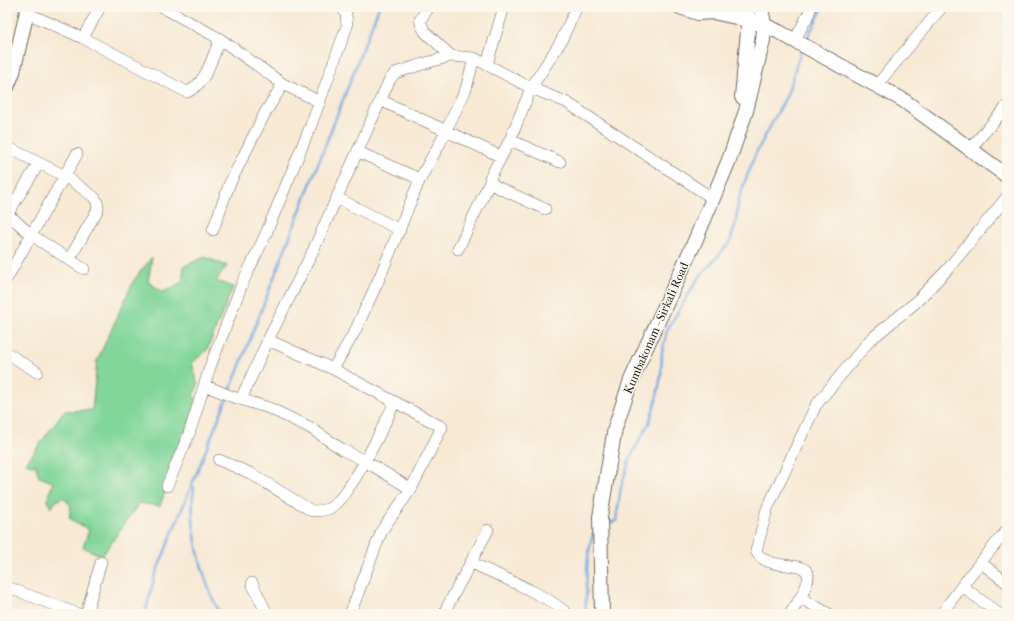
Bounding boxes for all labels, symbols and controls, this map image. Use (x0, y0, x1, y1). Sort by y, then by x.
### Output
street label: Kumbakonam - Sirkali Road (621, 260, 692, 396)

